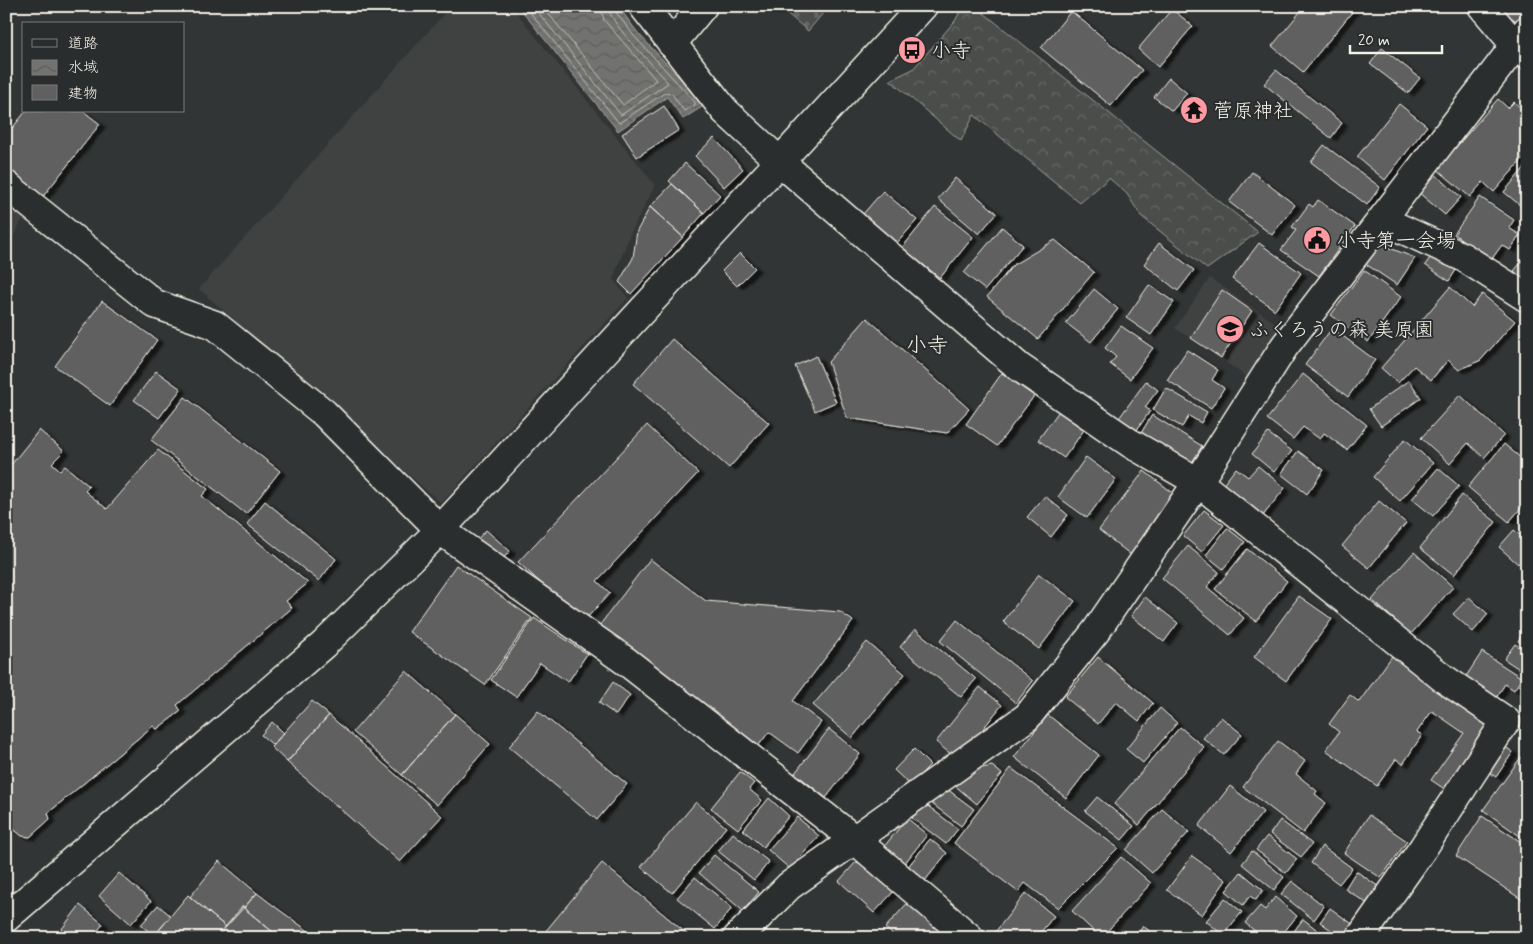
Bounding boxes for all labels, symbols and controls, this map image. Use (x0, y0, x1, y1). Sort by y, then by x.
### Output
legend (22, 22, 185, 112)
scale bar (1350, 22, 1443, 54)
text: 20 m (1358, 31, 1390, 51)
text: 道路 (68, 34, 98, 54)
bus stop icon: 小寺 (897, 35, 927, 65)
place label: 小寺 (931, 38, 971, 65)
text: 水域 (68, 58, 98, 78)
text: 建物 (68, 84, 98, 104)
temple icon: 菅原神社 (1179, 95, 1209, 125)
place label: 菅原神社 (1213, 98, 1293, 125)
public building icon: 小寺第一会場 (1302, 225, 1332, 255)
place label: 小寺第一会場 (1336, 228, 1456, 255)
school or university icon: ふくろうの森 美原園 (1215, 314, 1245, 344)
place label: ふくろうの森 美原園 (1249, 317, 1434, 344)
district label: 小寺 (906, 332, 948, 360)

